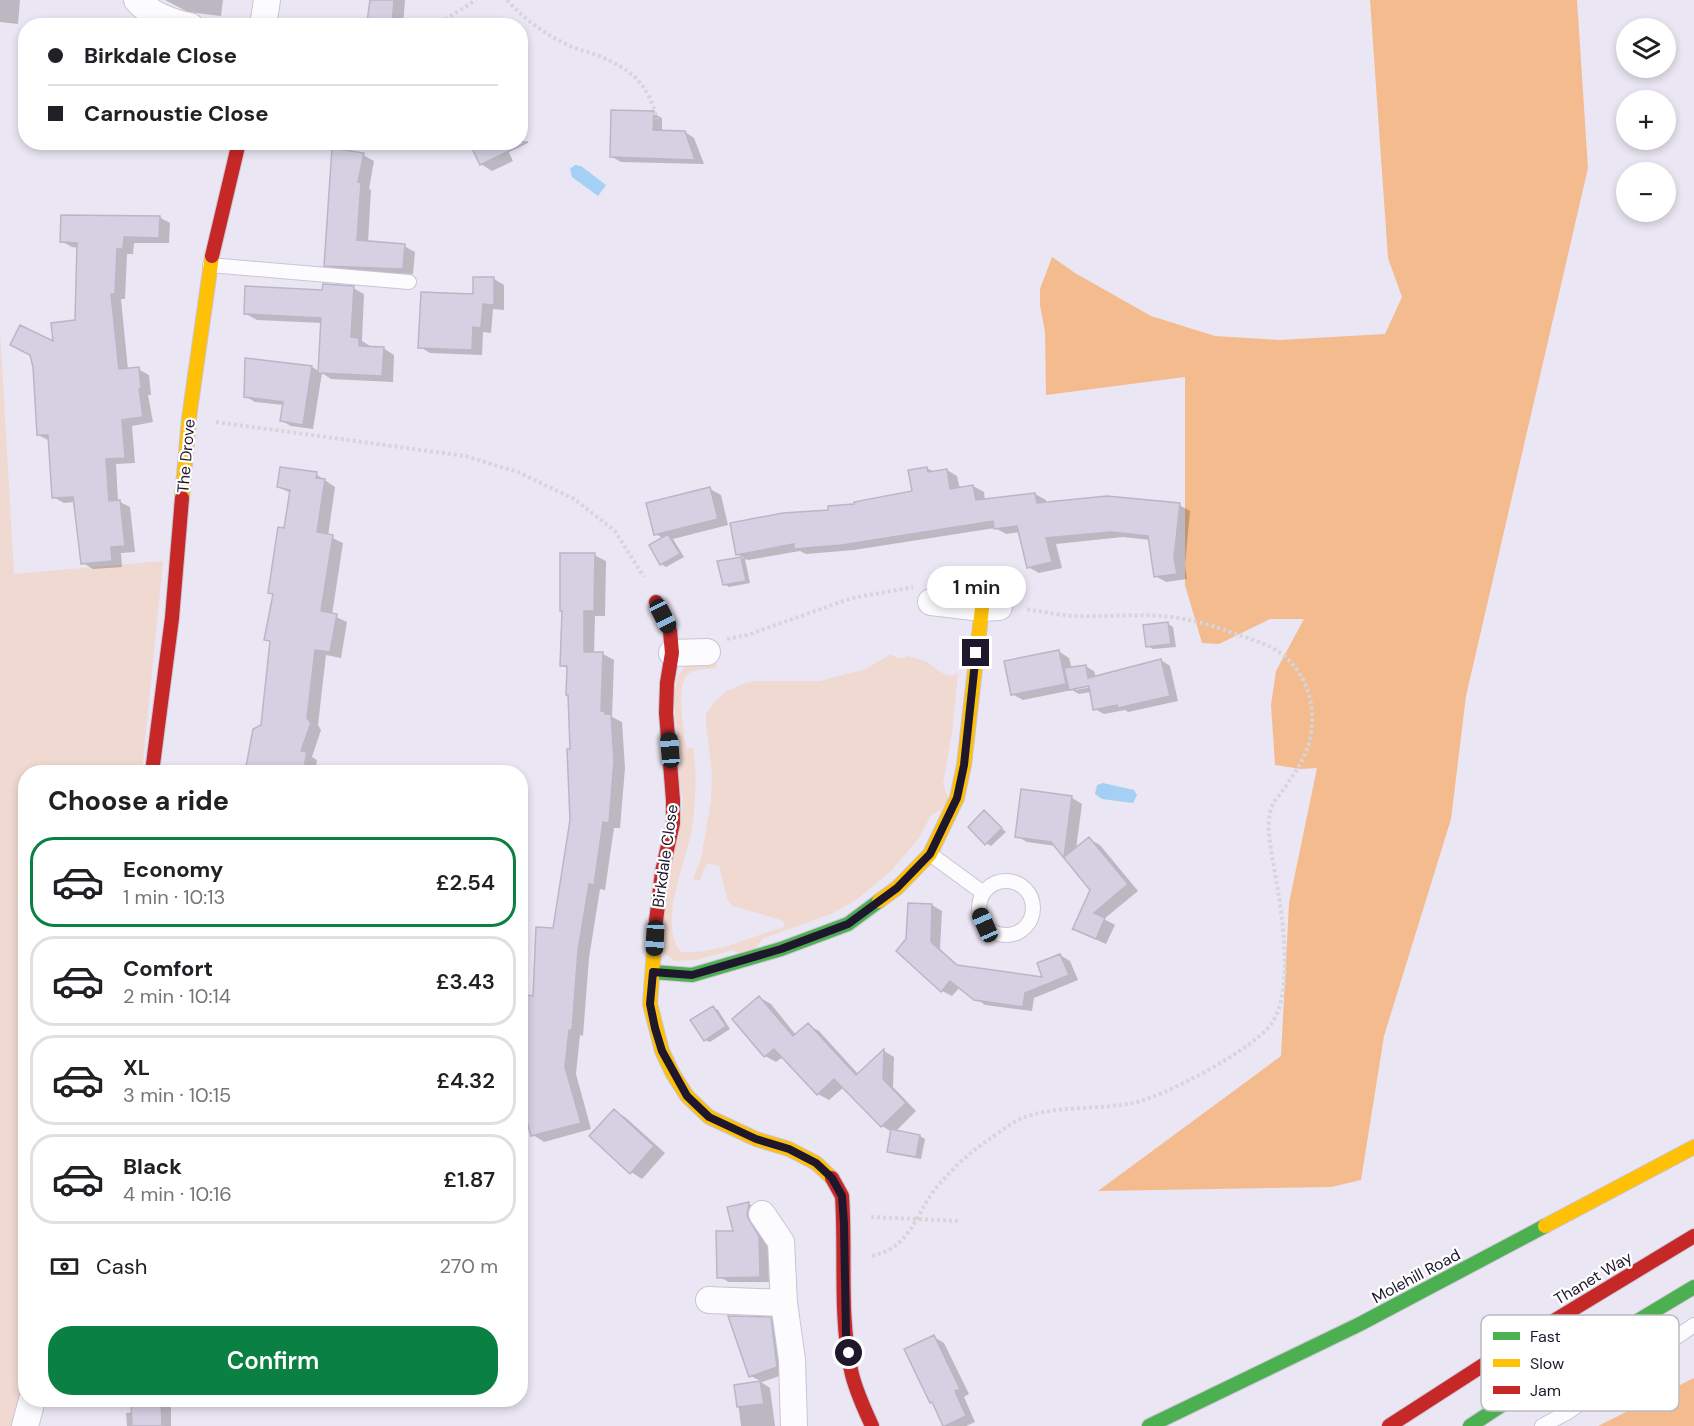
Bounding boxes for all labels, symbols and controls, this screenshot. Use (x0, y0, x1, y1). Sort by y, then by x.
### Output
map controls (1616, 18, 1676, 222)
button: layers (1616, 18, 1676, 78)
text: Birkdale Close (84, 41, 237, 70)
button: + (1616, 90, 1676, 150)
text: Carnoustie Close (84, 99, 269, 128)
button: − (1616, 162, 1676, 222)
street label: The Drove (172, 418, 200, 494)
callout: 1 min (926, 566, 1026, 608)
text: 1 min (953, 574, 1000, 600)
car (647, 596, 679, 636)
route end (962, 639, 989, 666)
car (659, 731, 681, 769)
text: Choose a ride (48, 783, 229, 818)
street label: Birkdale Close (647, 803, 683, 909)
icon: car (51, 855, 105, 909)
text: Economy (123, 855, 223, 884)
text: £2.54 (436, 868, 495, 897)
text: 1 min · 10:13 (123, 884, 225, 910)
car (969, 905, 1001, 945)
car (645, 920, 665, 956)
icon: car (51, 954, 105, 1008)
text: Comfort (123, 954, 213, 983)
text: £3.43 (436, 967, 495, 996)
text: 2 min · 10:14 (123, 983, 231, 1009)
icon: car (51, 1053, 105, 1107)
text: XL (123, 1053, 150, 1082)
text: £4.32 (436, 1066, 495, 1095)
text: 3 min · 10:15 (123, 1082, 231, 1108)
icon: car (51, 1152, 105, 1206)
text: Black (123, 1152, 182, 1181)
text: £1.87 (443, 1165, 495, 1194)
text: 4 min · 10:16 (123, 1181, 232, 1207)
street label: Molehill Road (1368, 1244, 1464, 1308)
street label: Thanet Way (1550, 1246, 1636, 1310)
icon: cash (48, 1250, 81, 1283)
text: Cash (96, 1252, 147, 1281)
text: 270 m (440, 1253, 498, 1279)
legend (1481, 1315, 1679, 1411)
button: Confirm (48, 1326, 498, 1395)
text: Fast (1530, 1326, 1561, 1347)
route start (835, 1339, 862, 1366)
text: Slow (1530, 1353, 1564, 1374)
text: Jam (1530, 1380, 1561, 1401)

